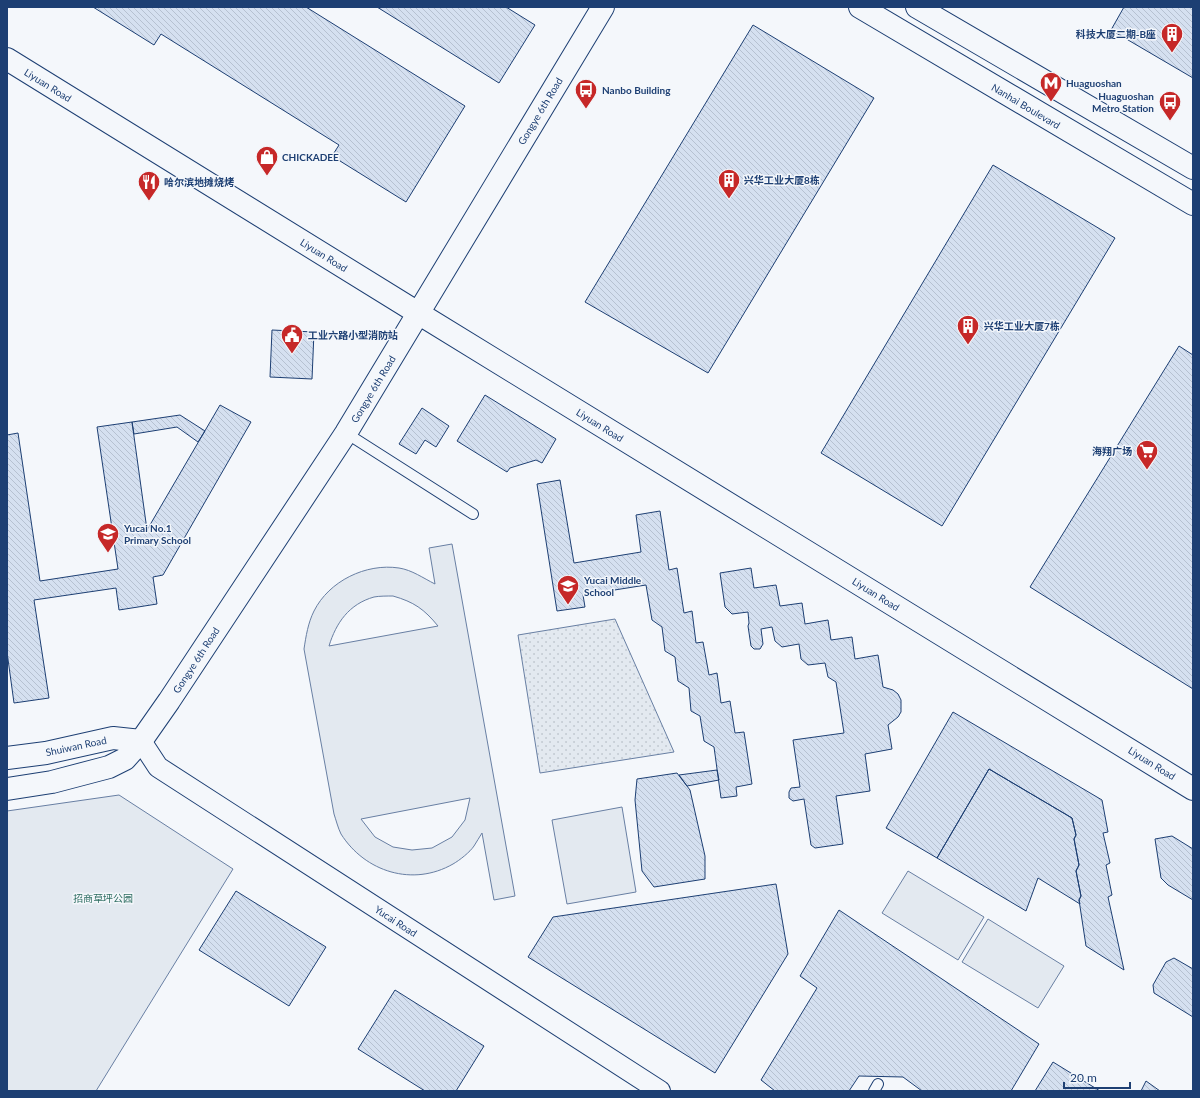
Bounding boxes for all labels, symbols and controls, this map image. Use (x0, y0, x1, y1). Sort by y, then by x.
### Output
building icon: 科技大厦二期-B座 (1159, 21, 1185, 54)
place label: 科技大厦二期-B座 (1076, 28, 1156, 40)
street label: Liyuan Road (22, 66, 74, 104)
metro station icon: Huaguoshan (1038, 70, 1064, 103)
street label: Gongye 6th Road (515, 75, 565, 147)
bus stop icon: Nanbo Building (573, 77, 599, 110)
place label: Huaguoshan (1066, 77, 1122, 89)
street label: Nanhai Boulevard (990, 81, 1062, 131)
place label: Nanbo Building (602, 84, 671, 96)
bus stop icon: Huaguoshan Metro Station (1157, 89, 1183, 122)
place label: Huaguoshan Metro Station (1092, 90, 1154, 114)
shop icon: CHICKADEE (254, 144, 280, 177)
place label: CHICKADEE (282, 151, 339, 163)
building icon: 兴华工业大厦8栋 (716, 167, 742, 200)
restaurant icon: 哈尔滨地摊烧烤 (136, 169, 162, 202)
place label: 兴华工业大厦8栋 (744, 174, 820, 186)
place label: 哈尔滨地摊烧烤 (164, 176, 234, 188)
street label: Liyuan Road (298, 236, 350, 274)
building icon: 兴华工业大厦7栋 (955, 313, 981, 346)
place label: 兴华工业大厦7栋 (984, 320, 1060, 332)
public building icon: 工业六路小型消防站 (279, 322, 305, 355)
place label: 工业六路小型消防站 (308, 329, 398, 341)
street label: Gongye 6th Road (348, 353, 398, 425)
street label: Liyuan Road (574, 406, 626, 444)
supermarket icon: 海翔广场 (1134, 438, 1160, 471)
place label: 海翔广场 (1092, 445, 1132, 457)
school or university icon: Yucai No.1 Primary School (95, 521, 121, 554)
place label: Yucai No.1 Primary School (123, 522, 191, 546)
school or university icon: Yucai Middle School (555, 573, 581, 606)
place label: Yucai Middle School (583, 574, 642, 598)
street label: Liyuan Road (850, 575, 902, 613)
street label: Gongye 6th Road (170, 625, 222, 695)
street label: Shuiwan Road (44, 734, 108, 758)
street label: Liyuan Road (1126, 744, 1178, 782)
park label: 招商草坪公园 (73, 892, 133, 904)
street label: Yucai Road (373, 903, 419, 939)
scale bar (1064, 1064, 1130, 1090)
text: 20 m (1070, 1070, 1097, 1085)

